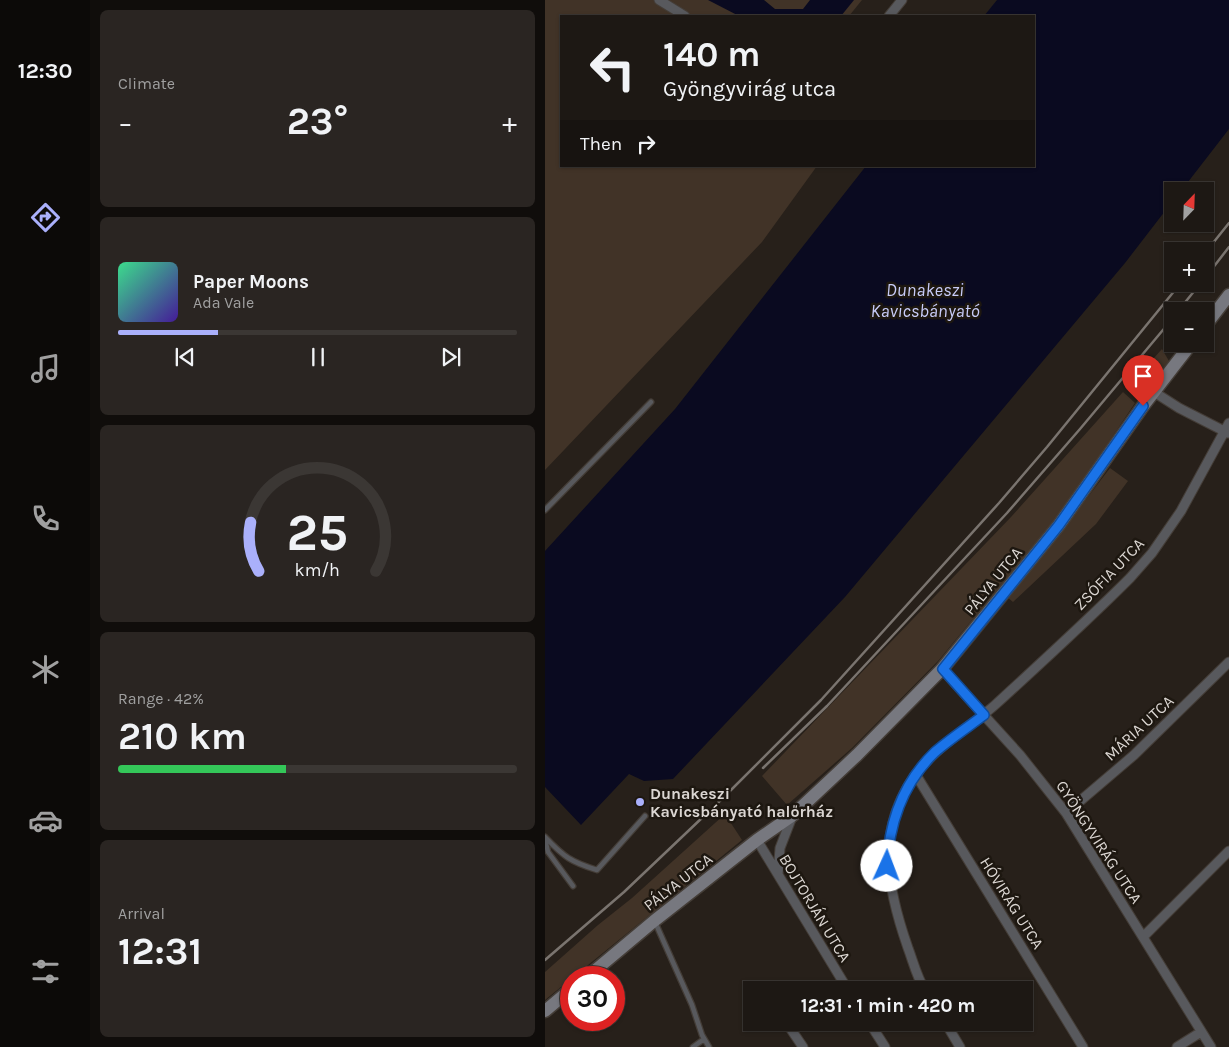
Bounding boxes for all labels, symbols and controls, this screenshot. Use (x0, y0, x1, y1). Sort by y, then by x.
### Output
text: 140 m (663, 34, 761, 75)
icon: left (580, 35, 645, 100)
text: 12:30 (18, 58, 72, 84)
text: Climate (118, 74, 175, 93)
text: Gyöngyvirág utca (663, 76, 836, 102)
text: 23° (287, 99, 348, 144)
text: − (118, 106, 133, 139)
text: + (502, 106, 517, 139)
icon: right (632, 130, 660, 158)
text: Then (580, 133, 622, 155)
north arrow (1164, 182, 1214, 232)
map controls (1164, 182, 1214, 352)
icon: directions (28, 200, 63, 235)
button: + (1164, 242, 1214, 292)
text: Paper Moons (193, 271, 309, 293)
water label: Dunakeszi Kavicsbányató (871, 279, 980, 322)
text: Ada Vale (193, 293, 254, 312)
button: − (1164, 302, 1214, 352)
icon: previous (171, 343, 199, 371)
icon: pause (304, 343, 332, 371)
icon: next (437, 343, 465, 371)
icon: music (28, 351, 63, 386)
pin (1122, 355, 1164, 406)
icon: arrive (1129, 362, 1157, 390)
icon: phone (28, 501, 63, 536)
text: 25 (287, 502, 348, 563)
street label: ZSÓFIA UTCA (1070, 534, 1148, 614)
street label: PÁLYA UTCA (960, 543, 1026, 619)
text: km/h (295, 560, 340, 581)
icon: climate (28, 652, 63, 687)
text: Range · 42% (118, 689, 204, 708)
street label: MÁRIA UTCA (1101, 691, 1177, 765)
text: 210 km (118, 714, 247, 759)
street label: GYÖNGYVIRÁG UTCA (1052, 777, 1146, 907)
place label: Dunakeszi Kavicsbányató halőrház (650, 784, 833, 821)
marker: Dunakeszi Kavicsbányató halőrház (634, 796, 646, 808)
icon: car (28, 803, 63, 838)
position arrow (860, 839, 912, 891)
street label: PÁLYA UTCA (640, 849, 716, 915)
street label: BOJTORJÁN UTCA (775, 851, 855, 965)
street label: HÓVIRÁG UTCA (976, 853, 1048, 953)
text: Arrival (118, 904, 165, 923)
text: 12:31 (118, 929, 202, 974)
icon: filters (28, 954, 63, 989)
speed limit sign: 30 (560, 966, 625, 1031)
text: 12:31 · 1 min · 420 m (801, 995, 975, 1017)

